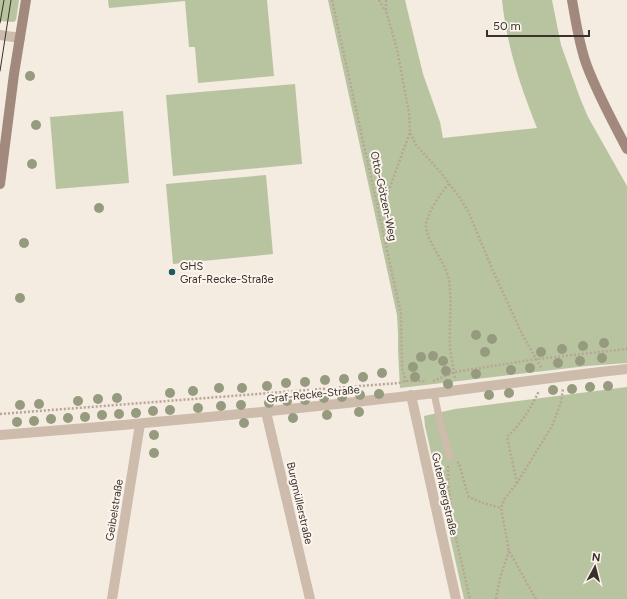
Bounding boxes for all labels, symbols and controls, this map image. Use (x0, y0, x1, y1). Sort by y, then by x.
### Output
scale bar (487, 12, 589, 38)
text: 50 m (493, 19, 521, 33)
street label: Otto-Götzen-Weg (368, 150, 399, 242)
place label: GHS Graf-Recke-Straße (180, 260, 273, 286)
marker: GHS Graf-Recke-Straße (167, 267, 177, 277)
street label: Graf-Recke-Straße (266, 383, 360, 406)
street label: Gutenbergstraße (429, 452, 460, 537)
street label: Burgmüllerstraße (284, 461, 315, 545)
street label: Geibelstraße (103, 478, 126, 542)
north arrow (575, 547, 615, 587)
text: N (591, 551, 601, 565)

